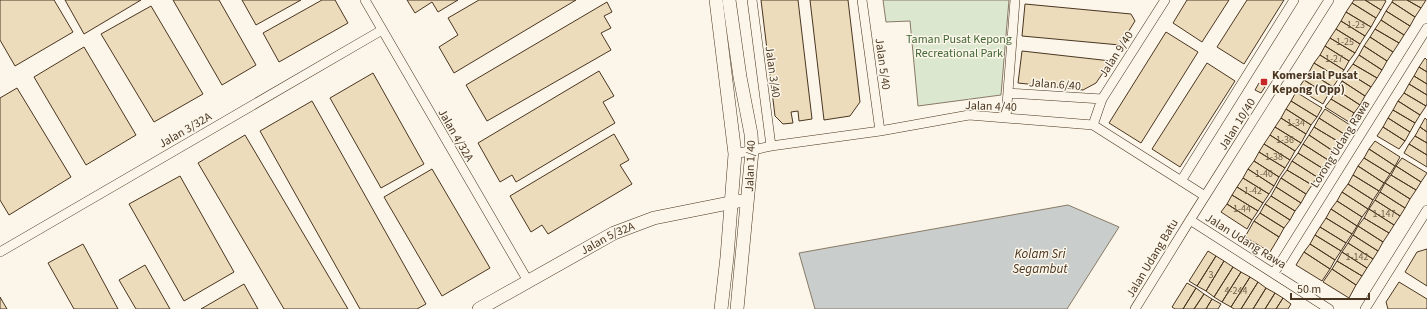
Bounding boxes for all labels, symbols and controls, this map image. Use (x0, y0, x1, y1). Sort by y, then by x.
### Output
house number: 1-23 (1347, 18, 1365, 32)
street label: Jalan 9/40 (1095, 28, 1138, 81)
park label: Taman Pusat Kepong Recreational Park (906, 31, 1012, 62)
house number: 1-25 (1336, 35, 1354, 49)
street label: Jalan 5/40 (870, 37, 895, 91)
street label: Jalan 3/40 (760, 45, 785, 99)
house number: 1-27 (1325, 52, 1343, 66)
place label: Komersial Pusat Kepong (Opp) (1272, 67, 1358, 98)
street label: Jalan 6/40 (1028, 74, 1082, 95)
marker: Komersial Pusat Kepong (Opp) (1259, 77, 1269, 87)
street label: Jalan 10/40 (1215, 95, 1260, 153)
street label: Jalan 4/40 (965, 97, 1017, 116)
street label: Lorong Udang Rawa (1307, 97, 1374, 191)
street label: Jalan 4/32A (434, 106, 478, 165)
street label: Jalan 3/32A (156, 108, 215, 152)
house number: 1-34 (1287, 116, 1305, 130)
house number: 1-36 (1276, 133, 1294, 147)
street label: Jalan 1/40 (741, 140, 760, 192)
house number: 1-38 (1265, 150, 1283, 164)
house number: 1-40 (1255, 167, 1273, 181)
house number: 1-42 (1244, 184, 1262, 198)
house number: 1-44 (1233, 202, 1251, 216)
house number: 1-147 (1373, 207, 1396, 221)
street label: Jalan Udang Rawa (1202, 210, 1290, 273)
street label: Jalan Udang Batu (1122, 216, 1183, 301)
street label: Jalan 5/32A (578, 218, 638, 259)
water label: Kolam Sri Segambut (1012, 245, 1068, 278)
house number: 1-142 (1346, 250, 1369, 264)
house number: 3 (1209, 268, 1214, 282)
scale bar (1291, 275, 1369, 301)
text: 50 m (1297, 281, 1321, 298)
house number: 4-244 (1225, 284, 1248, 298)

